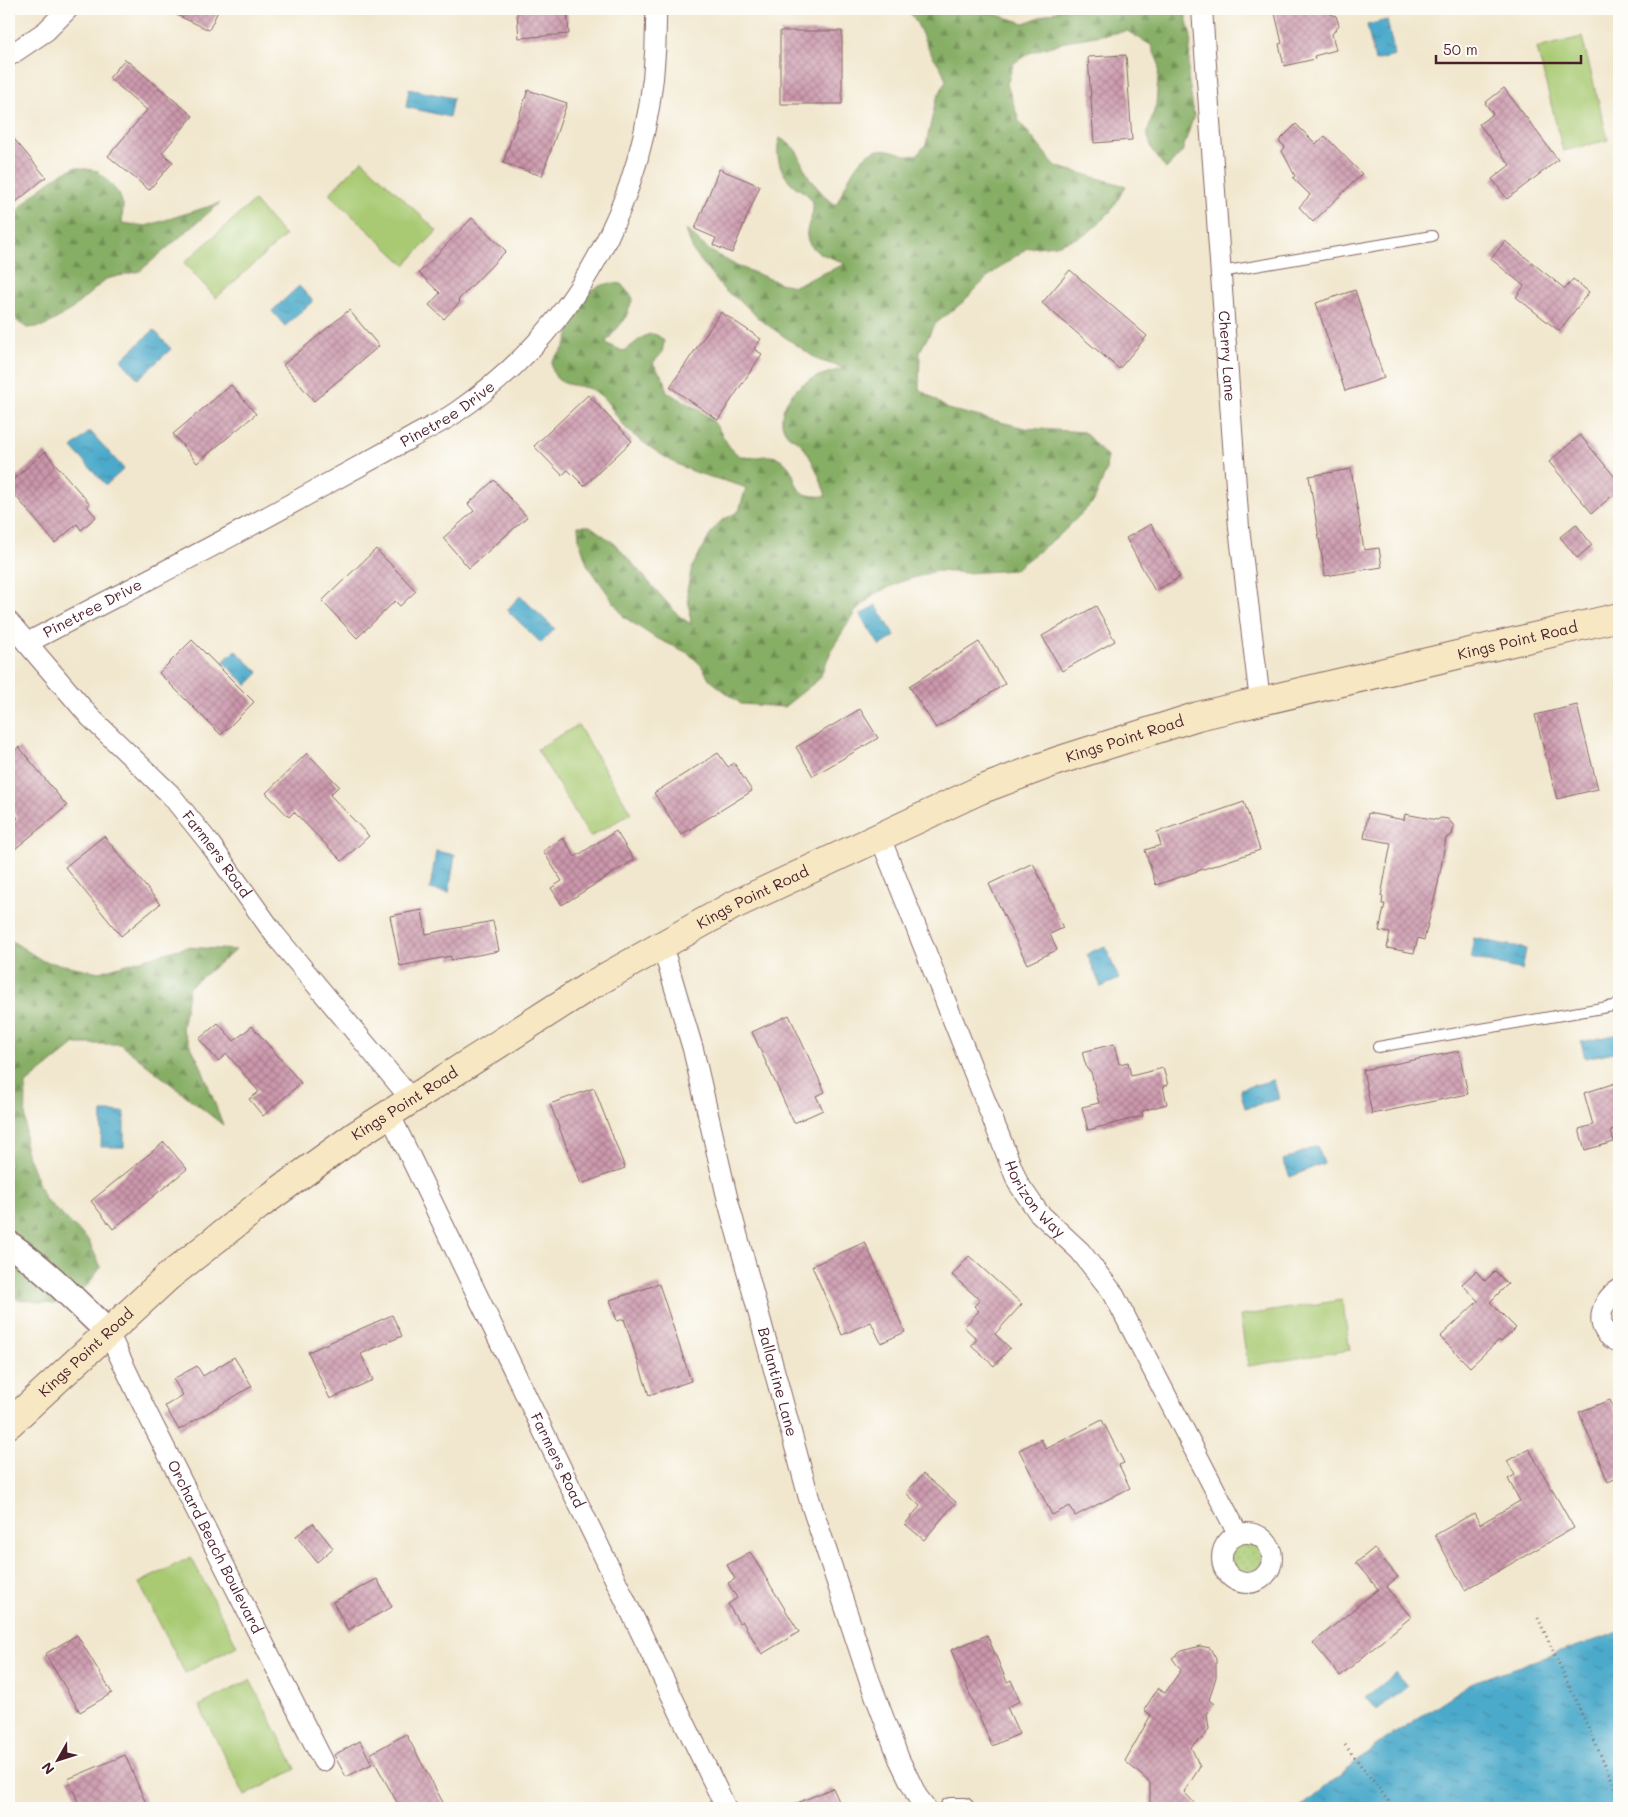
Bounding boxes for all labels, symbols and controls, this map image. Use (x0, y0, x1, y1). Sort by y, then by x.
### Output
scale bar (1436, 32, 1580, 64)
text: 50 m (1443, 39, 1478, 59)
street label: Cherry Lane (1215, 310, 1241, 402)
street label: Pinetree Drive (396, 376, 499, 451)
street label: Pinetree Drive (39, 574, 145, 642)
street label: Kings Point Road (1455, 616, 1579, 664)
street label: Kings Point Road (1063, 710, 1186, 767)
street label: Farmers Road (178, 806, 256, 901)
street label: Kings Point Road (693, 861, 812, 933)
street label: Kings Point Road (347, 1062, 461, 1144)
street label: Horizon Way (1001, 1157, 1070, 1242)
street label: Kings Point Road (34, 1303, 137, 1401)
street label: Ballantine Lane (754, 1325, 803, 1438)
street label: Farmers Road (527, 1409, 590, 1511)
street label: Orchard Beach Boulevard (163, 1456, 268, 1637)
north arrow (32, 1734, 82, 1784)
text: N (37, 1758, 58, 1779)

